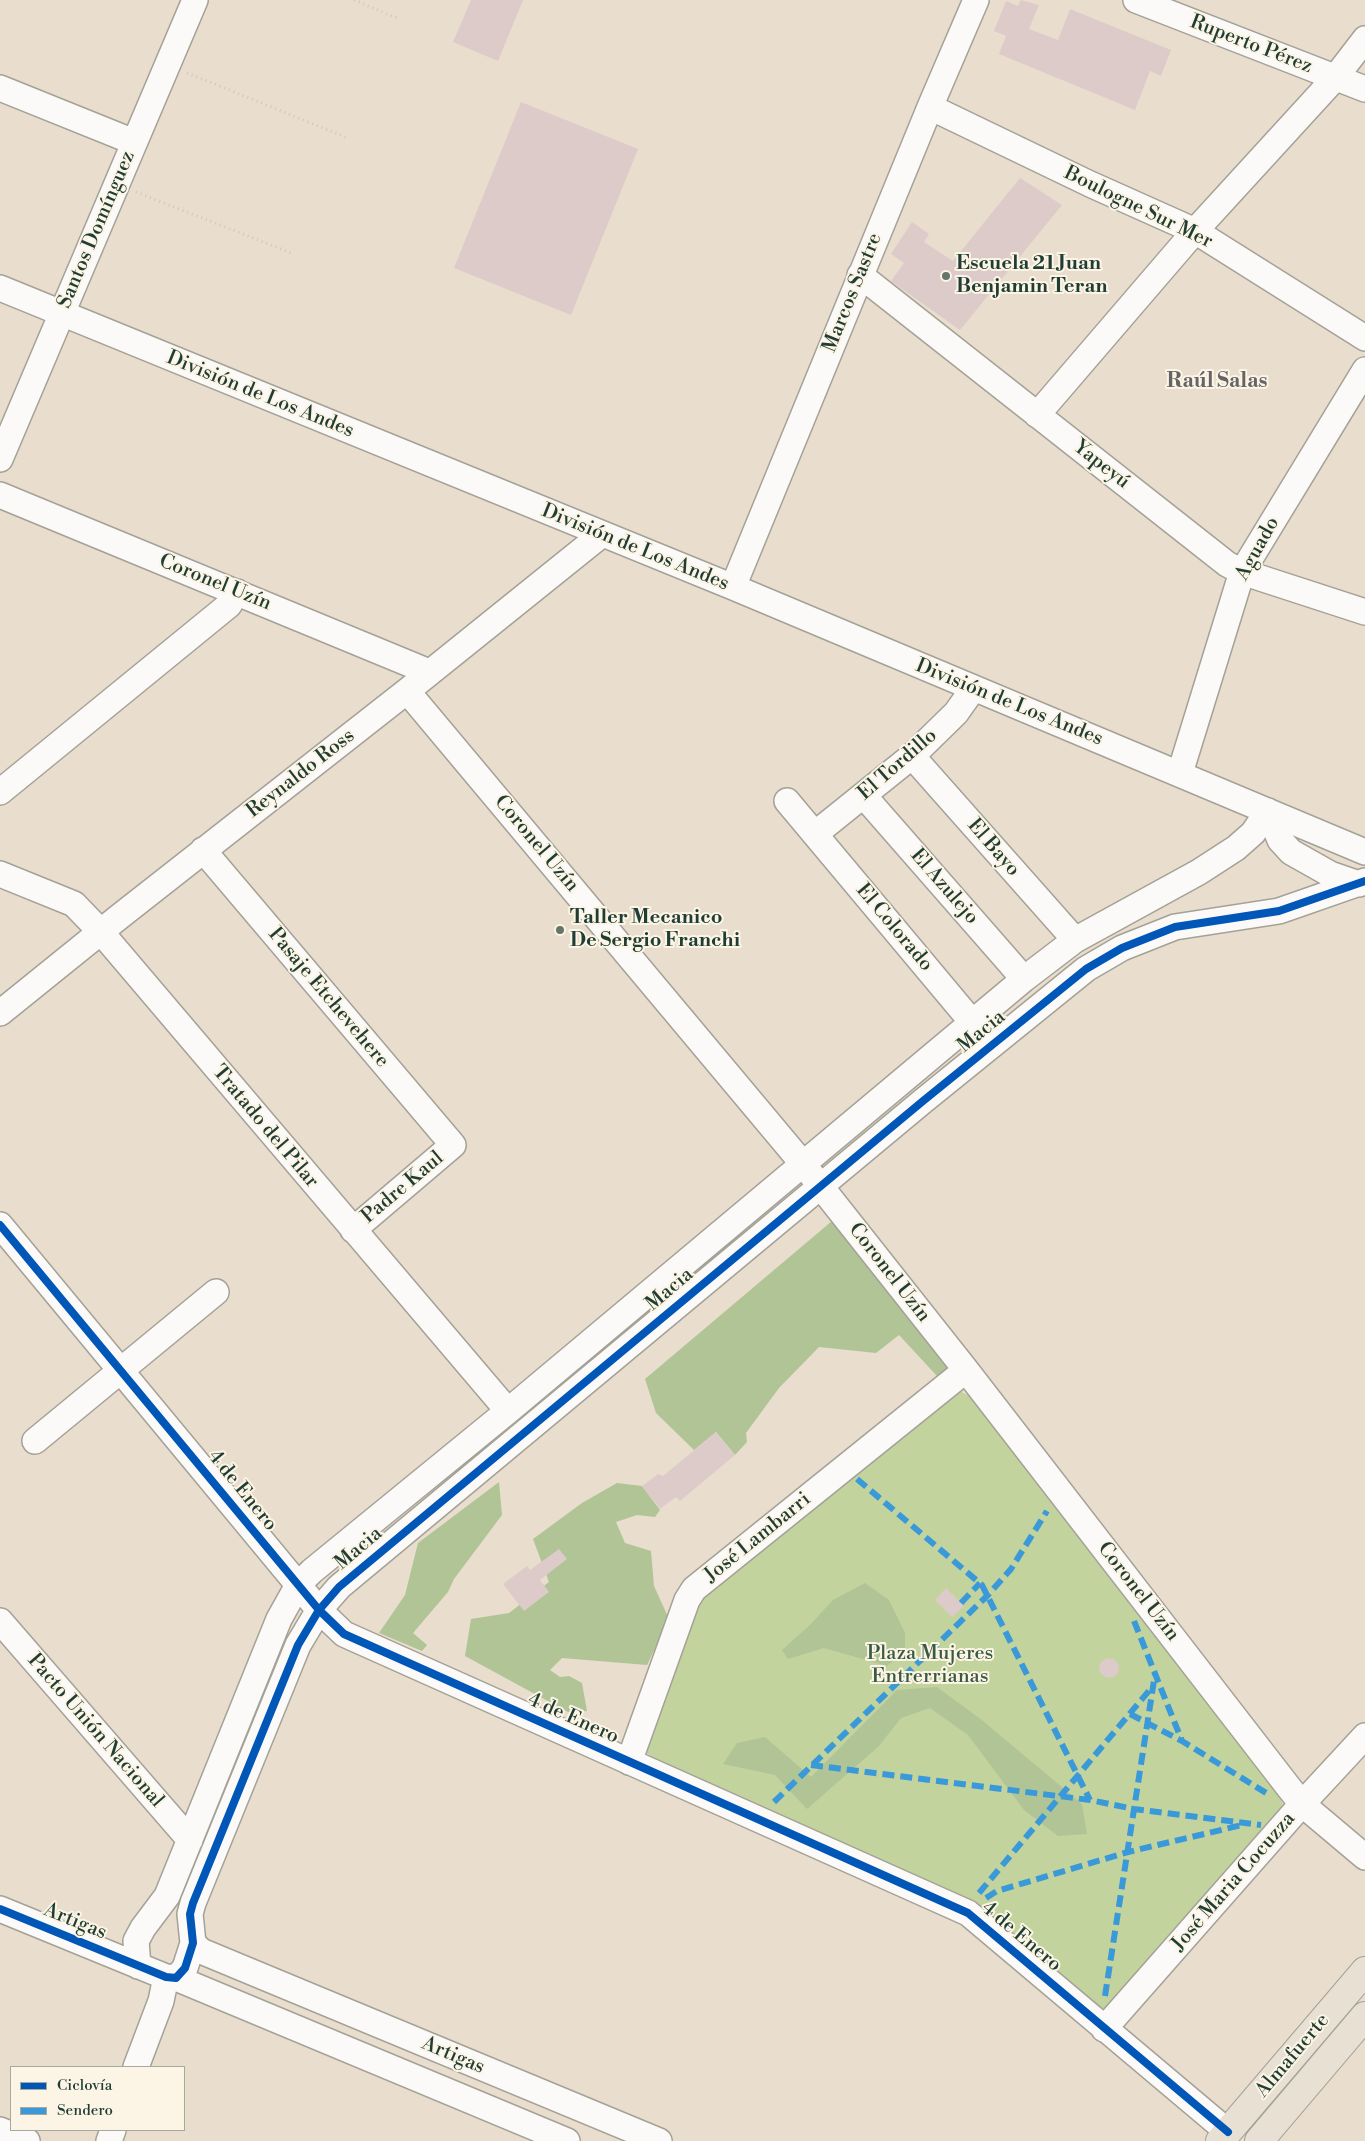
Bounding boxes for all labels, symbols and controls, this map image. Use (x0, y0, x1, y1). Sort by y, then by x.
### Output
street label: Ruperto Pérez (1187, 11, 1315, 79)
street label: Santos Domínguez (53, 148, 141, 312)
street label: Boulogne Sur Mer (1060, 162, 1216, 254)
street label: Marcos Sastre (818, 230, 888, 356)
place label: Escuela 21 Juan Benjamin Teran (956, 252, 1108, 299)
marker: Escuela 21 Juan Benjamin Teran (940, 270, 952, 282)
street label: División de Los Andes (163, 346, 357, 444)
district label: Raúl Salas (1166, 369, 1268, 395)
street label: Yapeyú (1068, 436, 1134, 494)
street label: División de Los Andes (538, 499, 732, 597)
street label: Aguado (1231, 513, 1285, 585)
street label: Coronel Uzín (155, 550, 275, 616)
street label: División de Los Andes (912, 654, 1106, 752)
street label: Reynaldo Ross (242, 724, 360, 824)
street label: El Tordillo (854, 724, 942, 806)
street label: Coronel Uzín (489, 791, 583, 897)
street label: El Bayo (961, 814, 1025, 882)
street label: El Azulejo (905, 844, 983, 930)
street label: El Colorado (850, 879, 938, 977)
place label: Taller Mecanico De Sergio Franchi (570, 906, 740, 953)
street label: Pasaje Etchevehere (263, 923, 393, 1073)
marker: Taller Mecanico De Sergio Franchi (554, 924, 566, 936)
street label: Macia (953, 1005, 1011, 1059)
street label: Tratado del Pilar (207, 1061, 323, 1193)
street label: Padre Kaul (357, 1147, 449, 1229)
street label: Coronel Uzín (843, 1219, 935, 1327)
street label: Macia (641, 1263, 699, 1317)
street label: 4 de Enero (202, 1446, 282, 1536)
street label: José Lambarri (700, 1488, 816, 1588)
street label: Macia (330, 1522, 388, 1576)
street label: Coronel Uzín (1092, 1538, 1184, 1646)
park label: Plaza Mujeres Entrerrianas (867, 1642, 993, 1689)
street label: Pacto Unión Nacional (22, 1649, 168, 1813)
street label: 4 de Enero (524, 1688, 622, 1750)
street label: José Maria Cocuzza (1167, 1808, 1301, 1956)
street label: 4 de Enero (976, 1897, 1066, 1977)
street label: Artigas (40, 1899, 110, 1945)
street label: Almafuerte (1251, 2009, 1335, 2103)
street label: Artigas (418, 2032, 488, 2080)
legend (10, 2066, 185, 2131)
text: Ciclovía (57, 2076, 112, 2095)
text: Sendero (57, 2101, 113, 2120)

